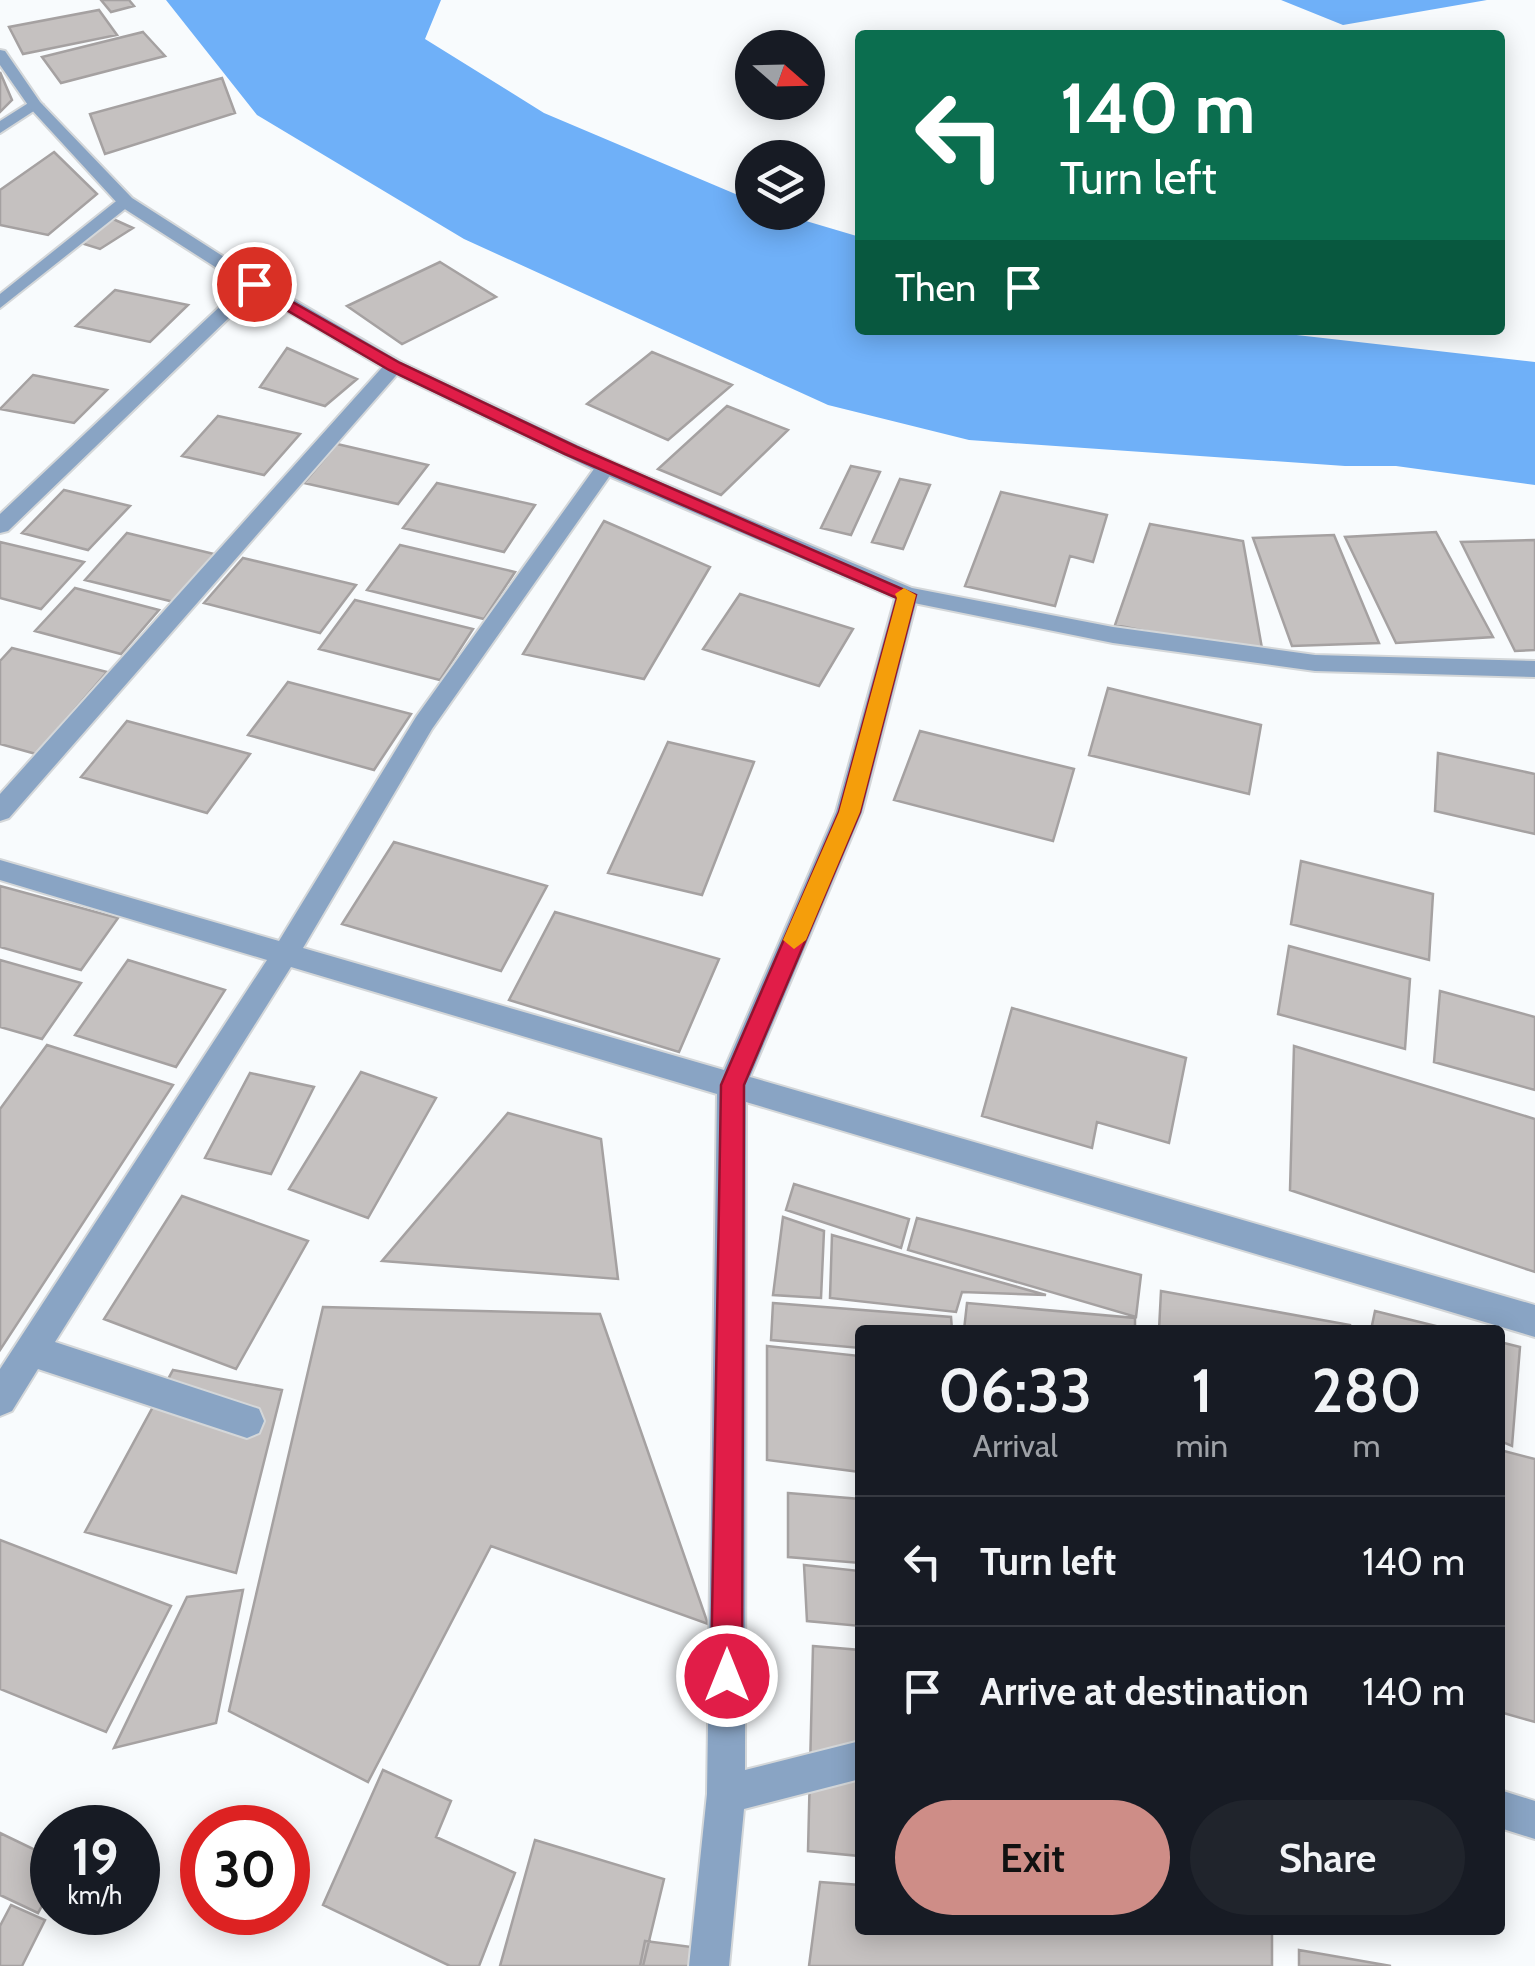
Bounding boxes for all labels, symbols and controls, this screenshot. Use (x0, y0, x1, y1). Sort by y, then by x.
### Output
north arrow (735, 30, 825, 120)
map controls (735, 30, 825, 230)
text: 140 m (1060, 65, 1255, 151)
icon: left (895, 70, 1025, 200)
button: layers (735, 140, 825, 230)
text: Turn left (1060, 151, 1217, 205)
pin (212, 242, 297, 327)
icon: arrive (227, 257, 282, 312)
icon: arrive (996, 260, 1051, 315)
text: Then (895, 264, 976, 311)
text: 06:33 (938, 1354, 1092, 1427)
text: 1 (1191, 1354, 1212, 1427)
text: 280 (1312, 1354, 1422, 1427)
text: Arrival (973, 1426, 1058, 1465)
text: min (1175, 1426, 1228, 1465)
text: m (1353, 1426, 1381, 1465)
icon: left (895, 1534, 950, 1589)
text: Turn left (980, 1538, 1116, 1585)
text: 140 m (1362, 1538, 1465, 1585)
position arrow (675, 1624, 779, 1728)
icon: arrive (895, 1664, 950, 1719)
text: Arrive at destination (980, 1668, 1309, 1715)
text: 140 m (1362, 1668, 1465, 1715)
button: Exit (895, 1800, 1170, 1915)
button: Share (1190, 1800, 1465, 1915)
speed limit sign: 30 (180, 1805, 310, 1935)
text: 19 (72, 1827, 118, 1888)
text: km/h (68, 1880, 122, 1910)

